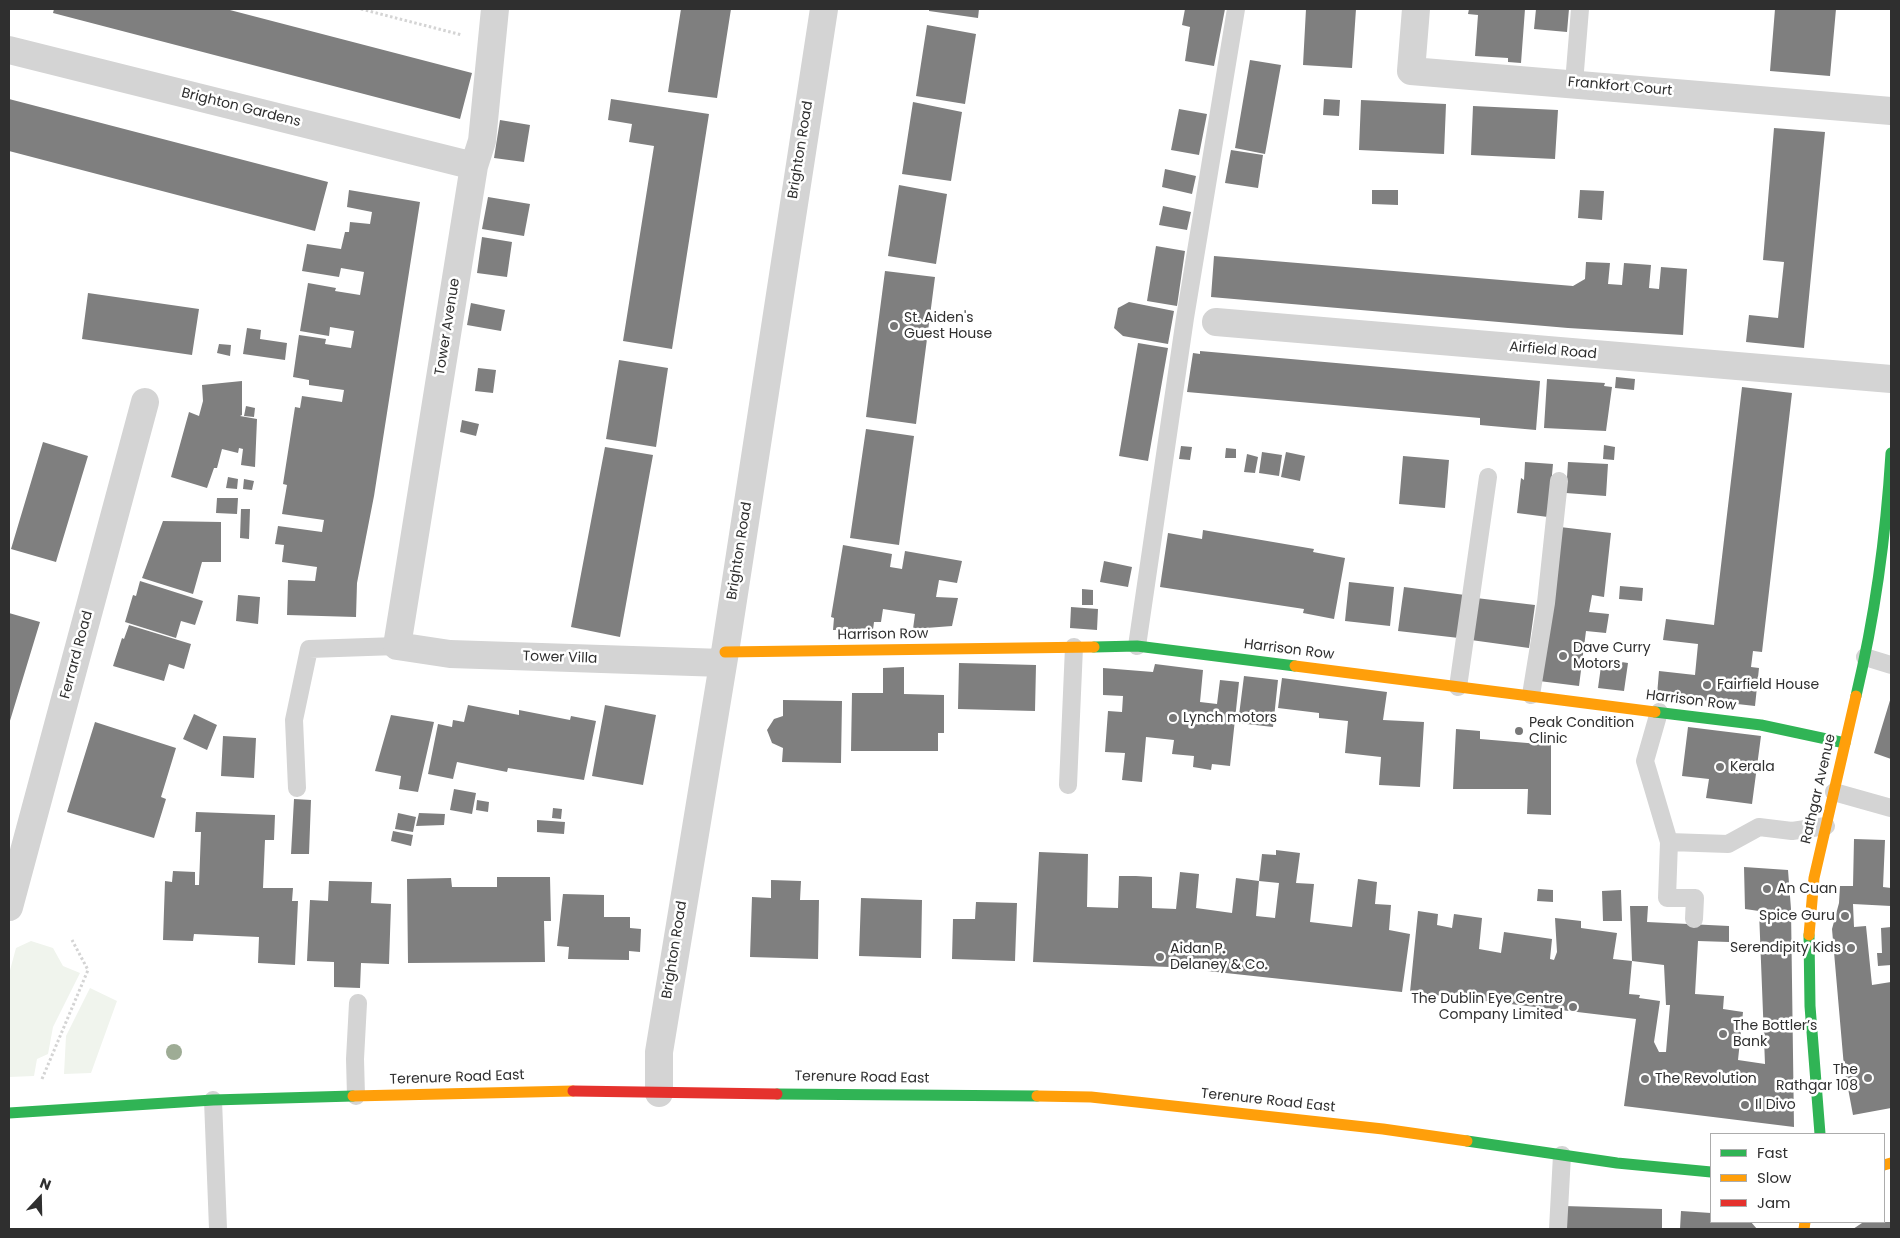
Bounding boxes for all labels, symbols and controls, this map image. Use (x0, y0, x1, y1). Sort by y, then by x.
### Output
street label: Frankfort Court (1567, 74, 1673, 100)
street label: Brighton Gardens (180, 85, 302, 131)
street label: Brighton Road (785, 100, 817, 200)
street label: Tower Avenue (432, 277, 464, 377)
place label: St. Aiden's Guest House (904, 310, 992, 342)
marker: St. Aiden's Guest House (888, 320, 900, 332)
street label: Airfield Road (1508, 339, 1598, 363)
street label: Brighton Road (724, 501, 756, 601)
street label: Ferrard Road (57, 609, 97, 701)
street label: Harrison Row (837, 626, 929, 644)
street label: Harrison Row (1243, 636, 1335, 664)
place label: Dave Curry Motors (1573, 640, 1651, 672)
street label: Tower Villa (522, 648, 598, 668)
marker: Dave Curry Motors (1557, 650, 1569, 662)
place label: Fairfield House (1717, 677, 1819, 693)
marker: Fairfield House (1701, 679, 1713, 691)
street label: Harrison Row (1645, 687, 1737, 715)
place label: Lynch motors (1183, 710, 1277, 726)
marker: Lynch motors (1167, 712, 1179, 724)
place label: Peak Condition Clinic (1529, 715, 1634, 748)
marker: Peak Condition Clinic (1513, 725, 1525, 737)
street label: Rathgar Avenue (1798, 732, 1840, 846)
place label: Kerala (1730, 759, 1775, 775)
marker: Kerala (1714, 761, 1726, 773)
place label: An Cuan (1777, 881, 1837, 897)
marker: An Cuan (1761, 883, 1773, 895)
street label: Brighton Road (659, 900, 691, 1000)
place label: Spice Guru (1759, 908, 1835, 924)
marker: Spice Guru (1839, 910, 1851, 922)
place label: Serendipity Kids (1730, 940, 1841, 956)
place label: Aidan P. Delaney & Co. (1170, 941, 1268, 974)
marker: Serendipity Kids (1845, 942, 1857, 954)
marker: Aidan P. Delaney & Co. (1154, 951, 1166, 963)
place label: The Dublin Eye Centre Company Limited (1411, 991, 1563, 1024)
marker: The Dublin Eye Centre Company Limited (1567, 1001, 1579, 1013)
place label: The Bottler’s Bank (1733, 1018, 1817, 1050)
marker: The Bottler’s Bank (1717, 1028, 1729, 1040)
place label: The Rathgar 108 (1776, 1062, 1858, 1094)
street label: Terenure Road East (389, 1067, 525, 1089)
street label: Terenure Road East (794, 1068, 930, 1088)
place label: The Revolution (1655, 1071, 1757, 1087)
marker: The Rathgar 108 (1862, 1072, 1874, 1084)
marker: The Revolution (1639, 1073, 1651, 1085)
street label: Terenure Road East (1200, 1086, 1336, 1116)
place label: Il Divo (1755, 1097, 1796, 1113)
marker: Il Divo (1739, 1099, 1751, 1111)
legend (1710, 1133, 1885, 1223)
text: Fast (1757, 1142, 1788, 1163)
text: Slow (1757, 1167, 1791, 1188)
north arrow (15, 1173, 65, 1223)
text: N (37, 1173, 54, 1195)
text: Jam (1757, 1192, 1791, 1213)

